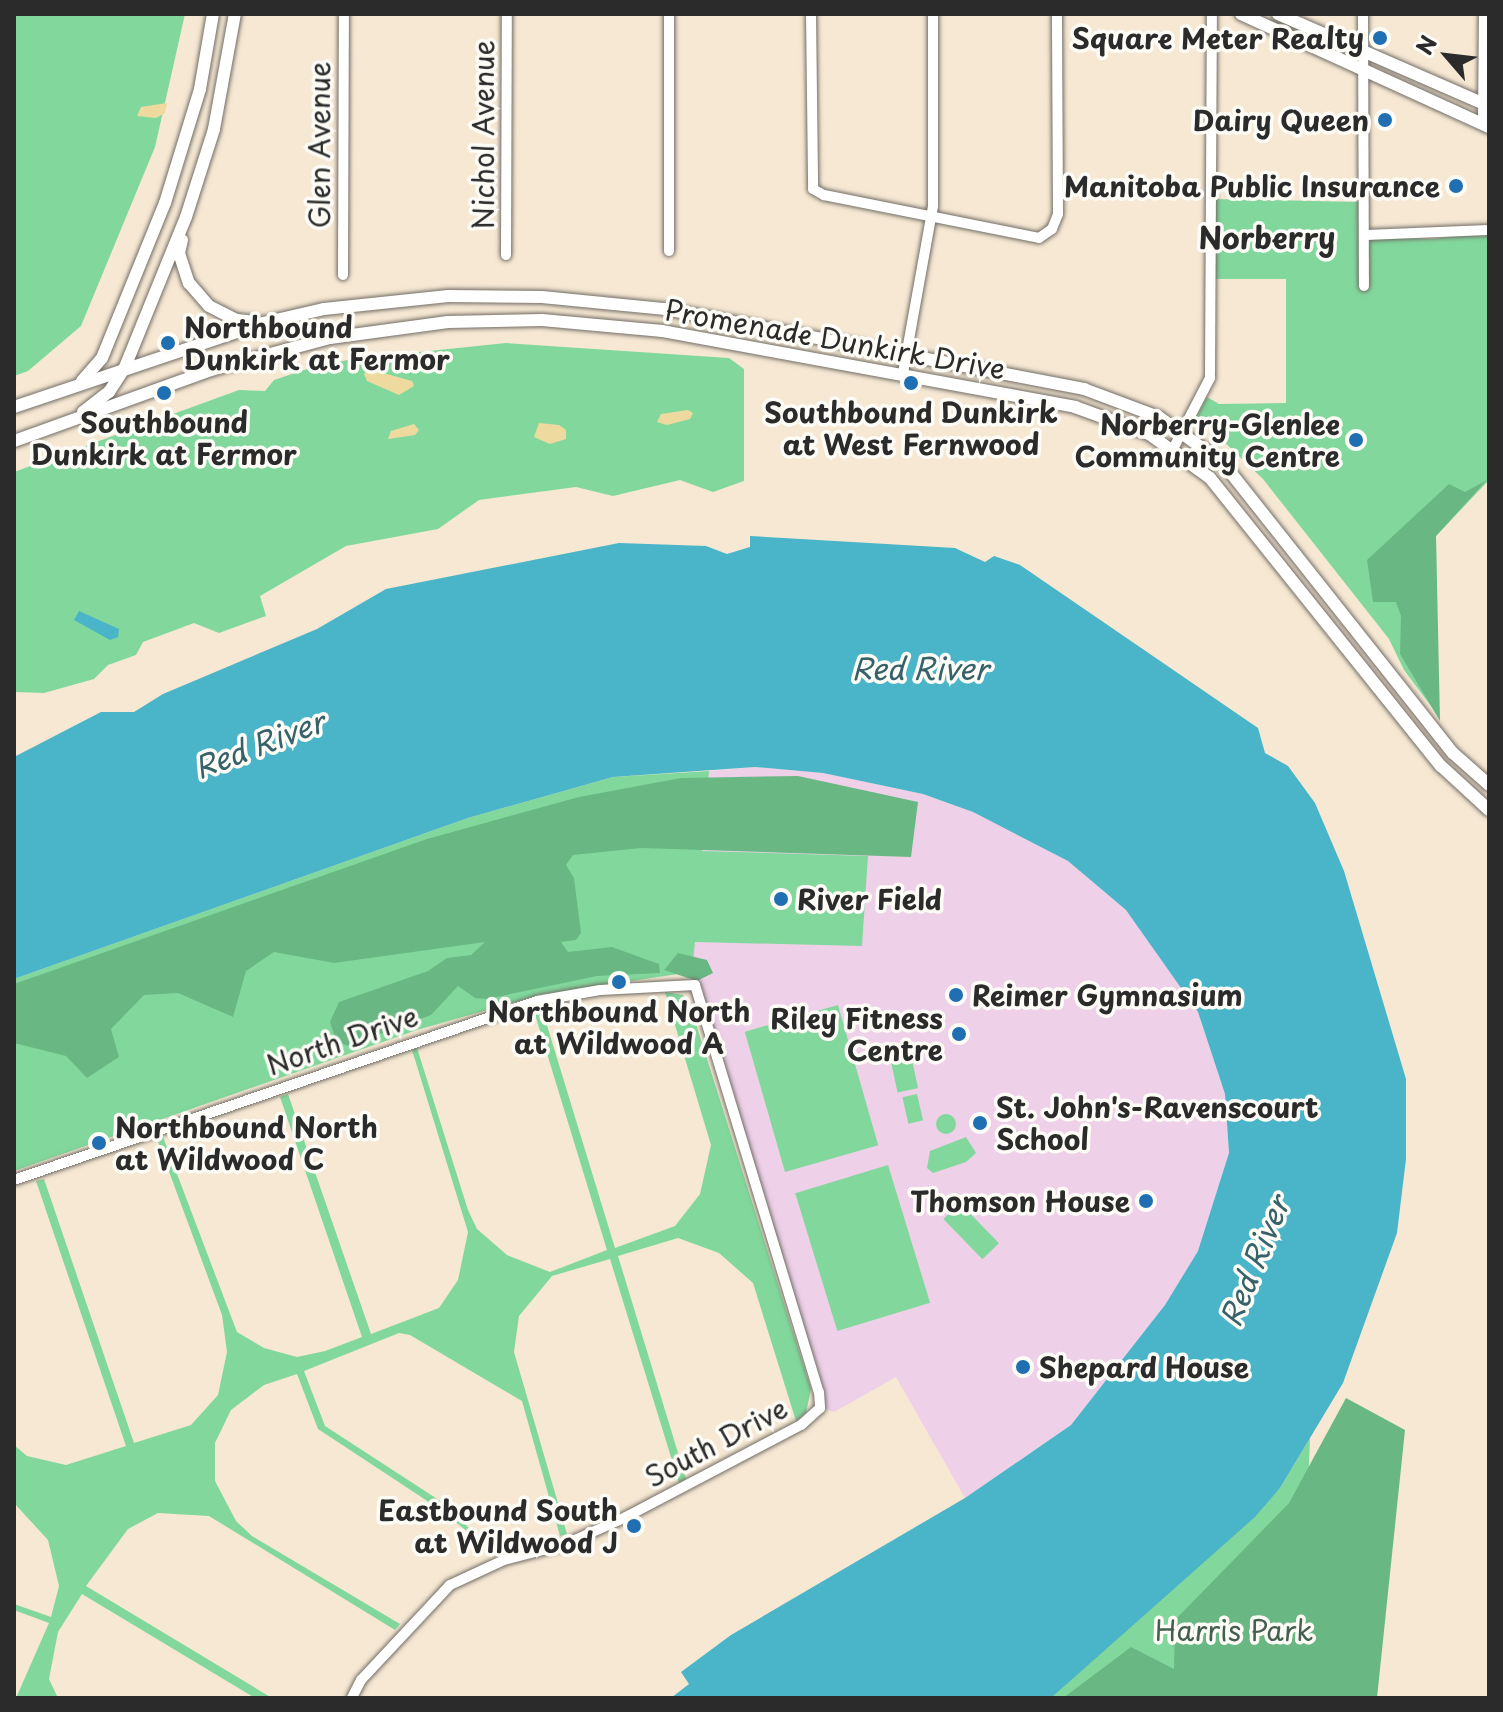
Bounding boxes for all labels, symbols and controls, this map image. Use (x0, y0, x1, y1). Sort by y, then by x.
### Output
north arrow (1407, 16, 1487, 96)
place label: Square Meter Realty (1069, 21, 1364, 55)
marker: Square Meter Realty (1371, 29, 1389, 47)
text: N (1407, 29, 1444, 60)
street label: Nichol Avenue (466, 40, 500, 230)
street label: Glen Avenue (302, 61, 336, 229)
place label: Dairy Queen (1192, 103, 1369, 137)
marker: Dairy Queen (1376, 111, 1394, 129)
place label: Manitoba Public Insurance (1063, 169, 1440, 203)
marker: Manitoba Public Insurance (1447, 177, 1465, 195)
district label: Norberry (1199, 219, 1335, 255)
street label: Promenade Dunkirk Drive (660, 292, 1010, 386)
place label: Northbound Dunkirk at Fermor (184, 310, 453, 376)
marker: Northbound Dunkirk at Fermor (159, 334, 177, 352)
marker: Southbound Dunkirk at West Fernwood (902, 374, 920, 392)
marker: Southbound Dunkirk at Fermor (155, 384, 173, 402)
place label: Southbound Dunkirk at West Fernwood (764, 395, 1058, 461)
place label: Southbound Dunkirk at Fermor (29, 405, 299, 471)
place label: Norberry-Glenlee Community Centre (1072, 407, 1340, 473)
marker: Norberry-Glenlee Community Centre (1347, 431, 1365, 449)
water label: Red River (851, 650, 989, 686)
water label: Red River (188, 702, 330, 786)
place label: River Field (797, 882, 943, 916)
marker: River Field (772, 890, 790, 908)
marker: Northbound North at Wildwood A (610, 973, 628, 991)
place label: Reimer Gymnasium (972, 978, 1245, 1012)
marker: Reimer Gymnasium (947, 986, 965, 1004)
place label: Northbound North at Wildwood A (489, 994, 749, 1060)
street label: North Drive (261, 998, 423, 1082)
place label: Riley Fitness Centre (768, 1001, 943, 1067)
marker: Riley Fitness Centre (950, 1025, 968, 1043)
place label: St. John's-Ravenscourt School (996, 1090, 1319, 1156)
place label: Northbound North at Wildwood C (115, 1110, 376, 1176)
marker: St. John's-Ravenscourt School (971, 1114, 989, 1132)
marker: Northbound North at Wildwood C (90, 1134, 108, 1152)
place label: Thomson House (911, 1184, 1130, 1218)
water label: Red River (1211, 1190, 1297, 1332)
marker: Thomson House (1137, 1192, 1155, 1210)
place label: Shepard House (1039, 1350, 1252, 1384)
marker: Shepard House (1014, 1358, 1032, 1376)
street label: South Drive (638, 1390, 794, 1494)
place label: Eastbound South at Wildwood J (378, 1493, 618, 1559)
marker: Eastbound South at Wildwood J (625, 1517, 643, 1535)
park label: Harris Park (1155, 1613, 1313, 1647)

